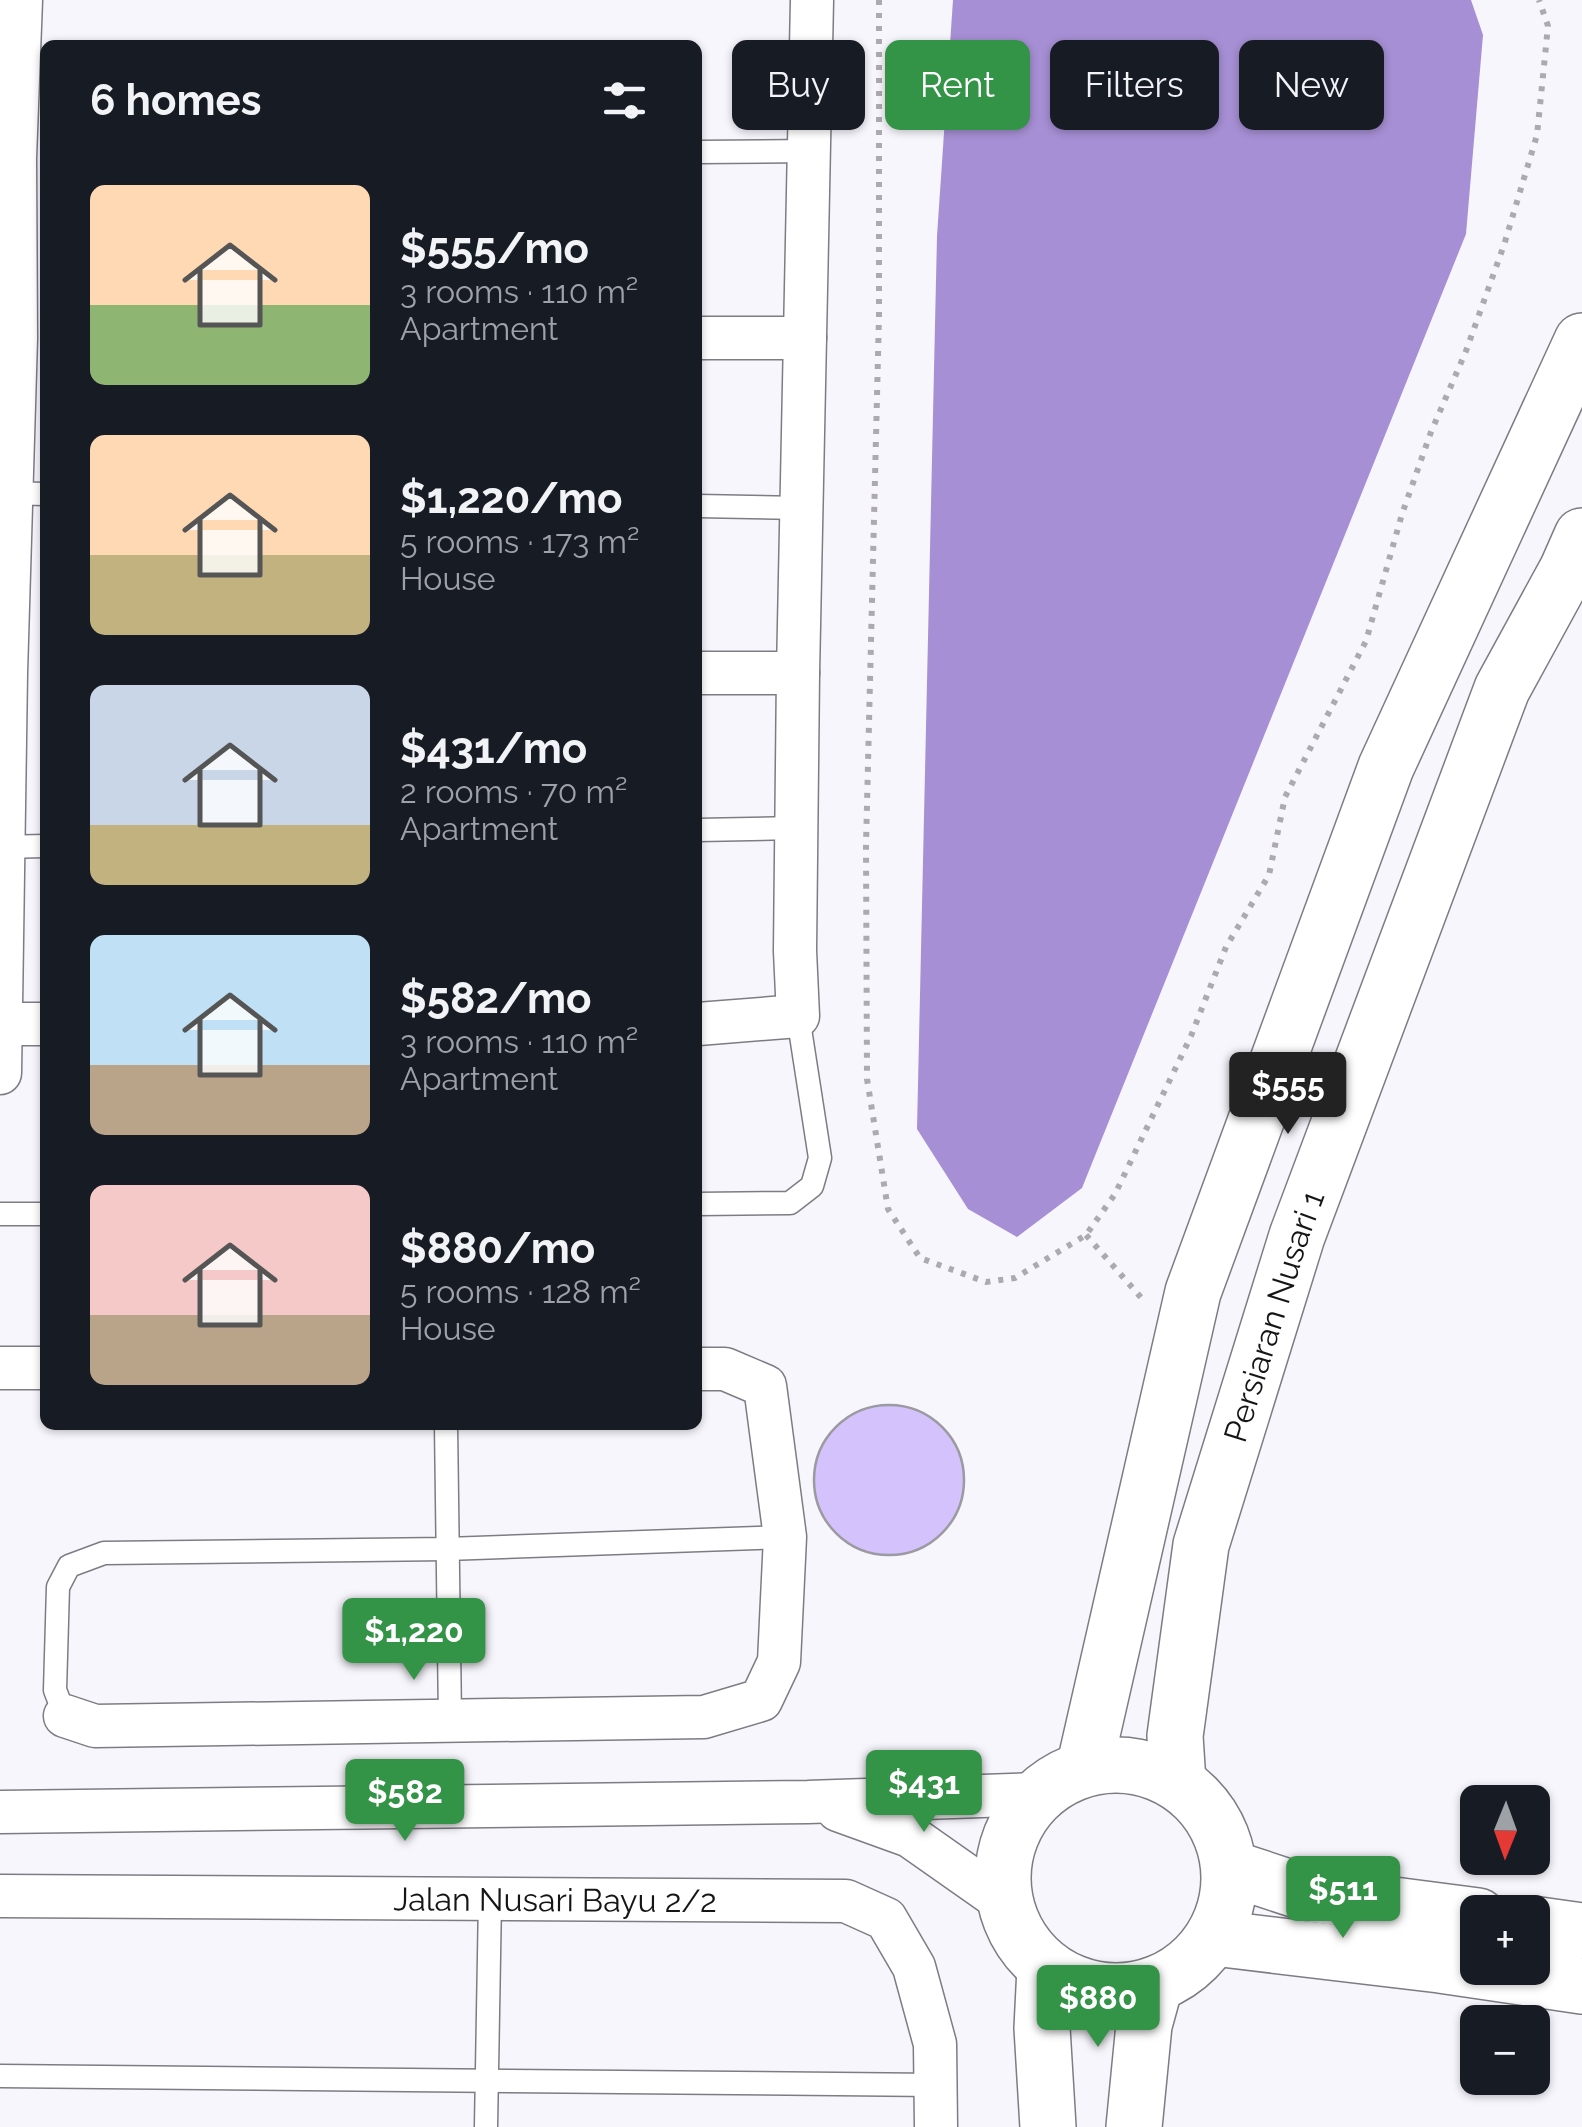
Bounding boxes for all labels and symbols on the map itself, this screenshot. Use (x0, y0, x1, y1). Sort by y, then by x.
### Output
pin: $555 (1229, 1052, 1347, 1137)
street label: Persiaran Nusari 1 (1216, 1185, 1331, 1446)
pin: $1,220 (333, 1598, 495, 1683)
pin: $431 (865, 1750, 983, 1835)
pin: $582 (346, 1759, 464, 1844)
north arrow (1460, 1785, 1550, 1875)
pin: $511 (1284, 1856, 1402, 1941)
street label: Jalan Nusari Bayu 2/2 (393, 1880, 717, 1919)
pin: $880 (1039, 1965, 1157, 2050)

